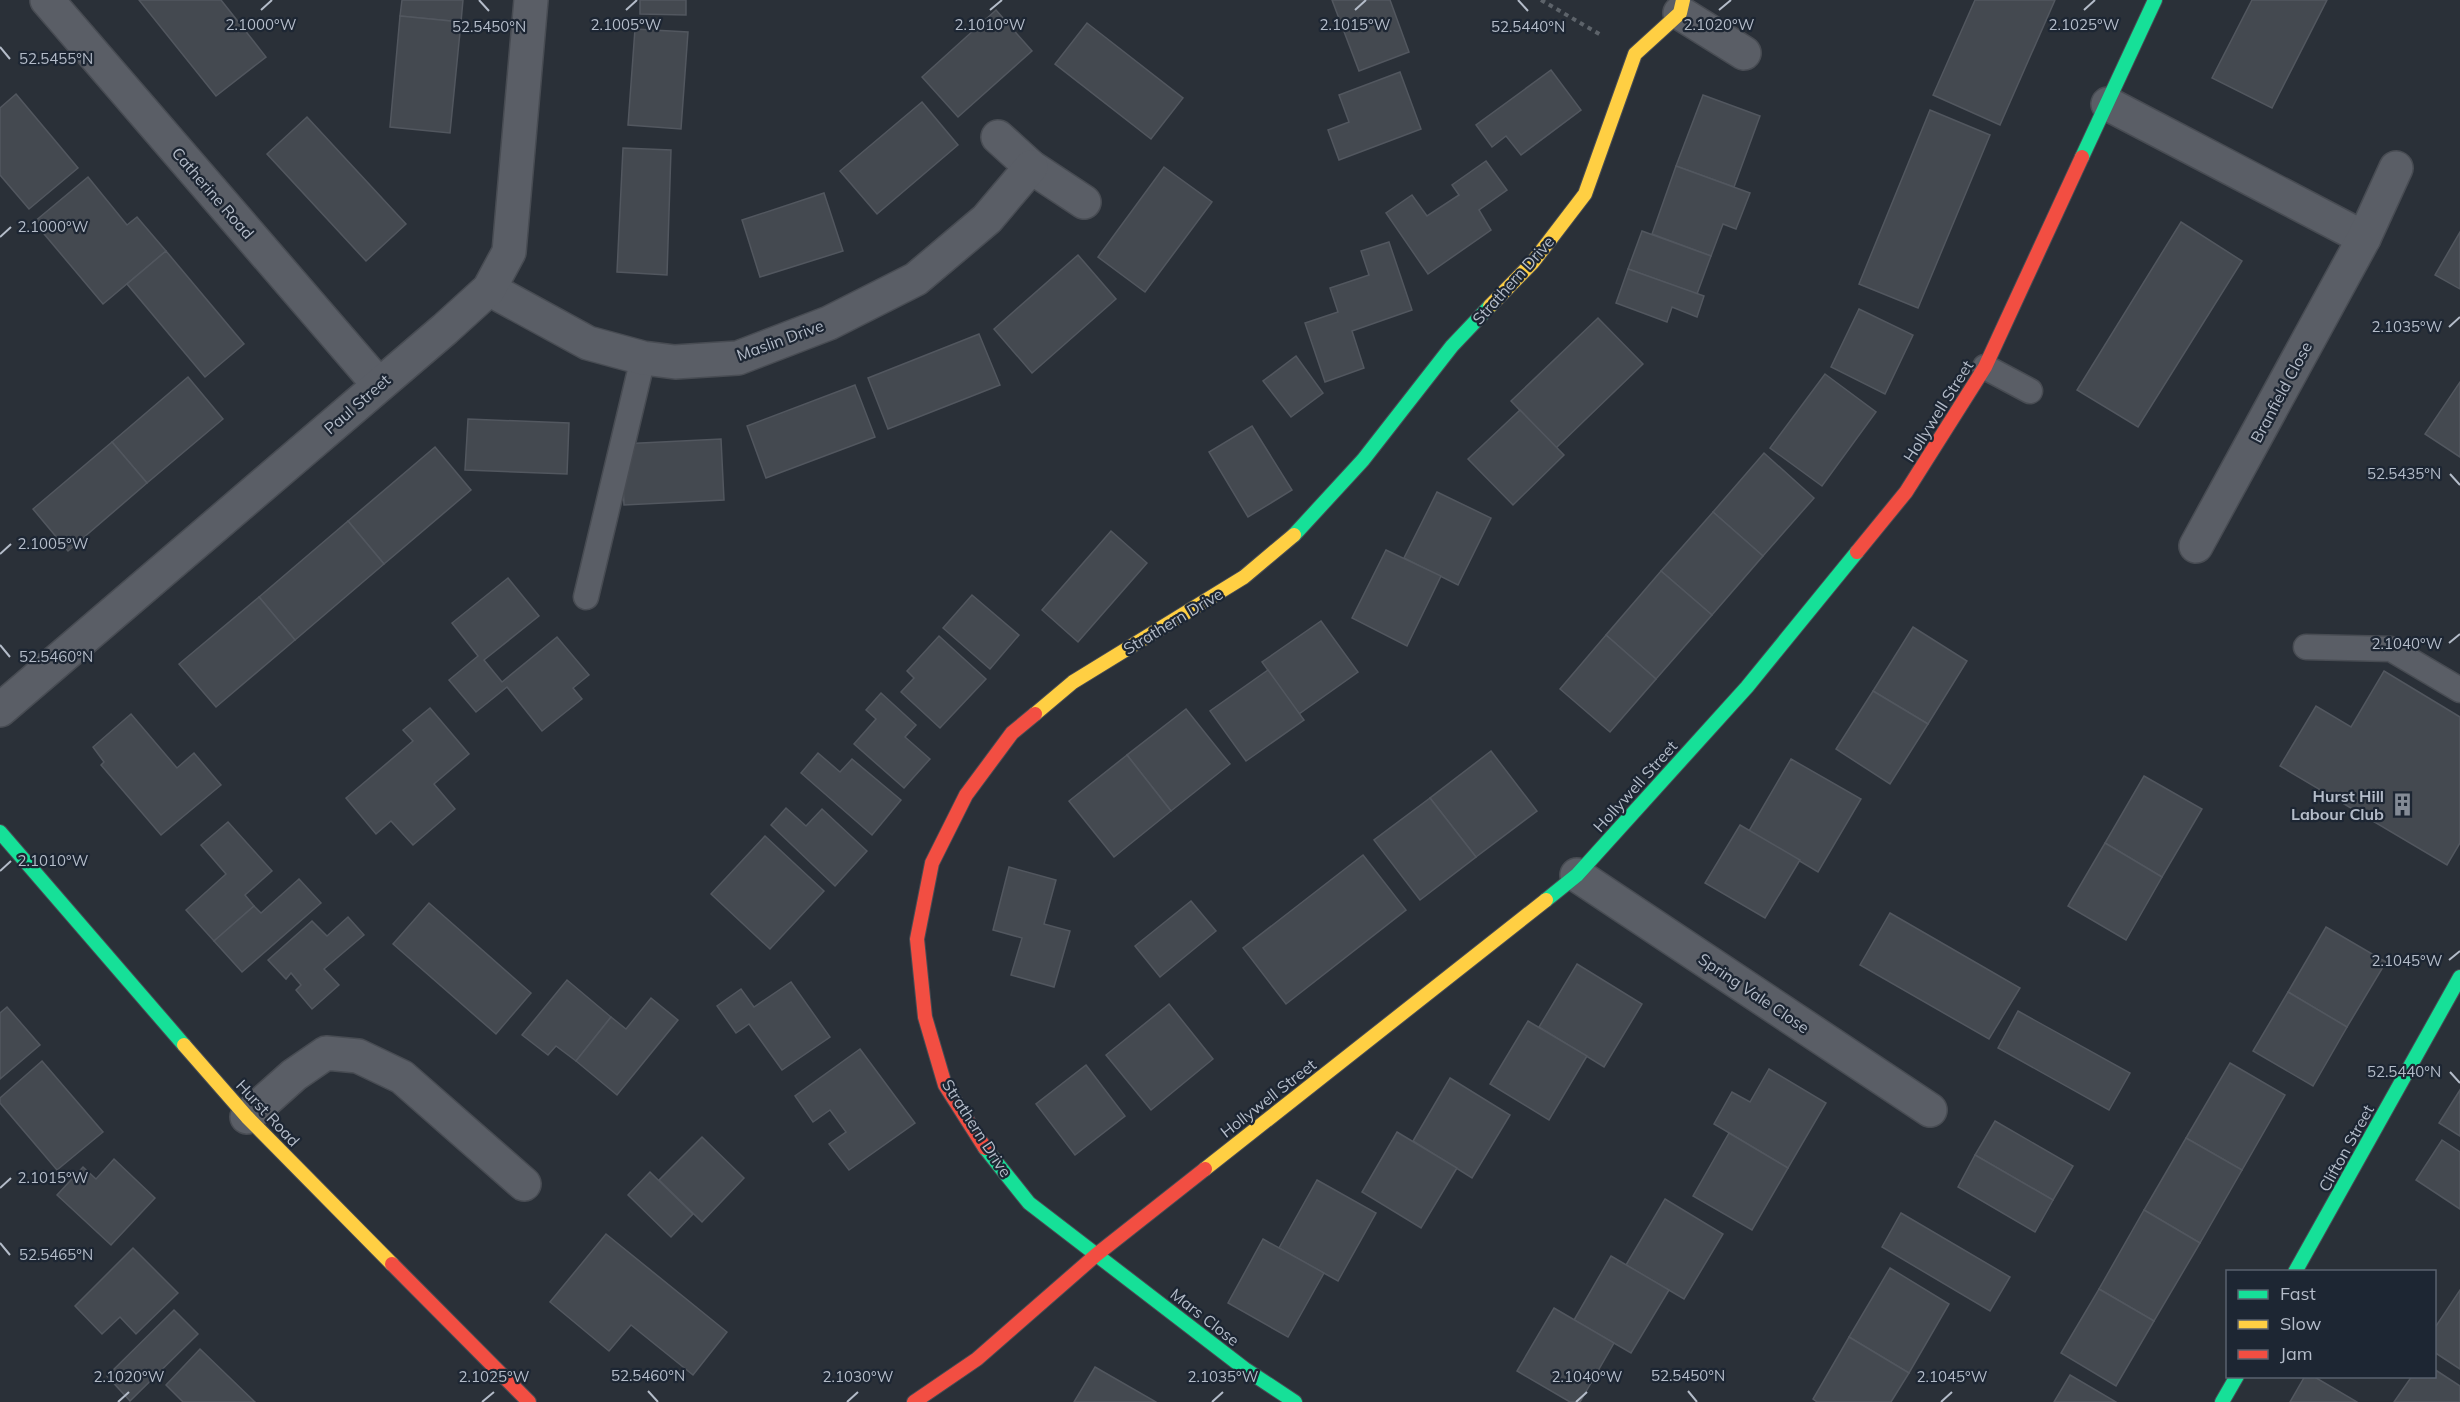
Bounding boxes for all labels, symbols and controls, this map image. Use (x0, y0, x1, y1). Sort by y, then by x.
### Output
text: 2.1000°W (226, 15, 297, 34)
text: 2.1005°W (591, 15, 662, 34)
text: 2.1010°W (955, 15, 1026, 34)
text: 2.1015°W (1320, 15, 1391, 34)
text: 2.1020°W (1684, 15, 1755, 34)
text: 2.1025°W (2049, 15, 2120, 34)
text: 52.5450°N (452, 17, 526, 36)
text: 52.5440°N (1491, 17, 1565, 36)
text: 52.5455°N (19, 49, 93, 68)
street label: Catherine Road (168, 143, 258, 243)
text: 2.1000°W (18, 217, 89, 236)
street label: Strathern Drive (1468, 231, 1558, 329)
street label: Maslin Drive (734, 315, 826, 365)
text: 2.1035°W (2372, 317, 2443, 336)
street label: Branfield Close (2246, 338, 2316, 446)
street label: Hollywell Street (1899, 356, 1977, 466)
street label: Paul Street (320, 370, 394, 438)
text: 52.5435°N (2367, 464, 2441, 483)
text: 2.1005°W (18, 534, 89, 553)
street label: Strathern Drive (1120, 583, 1226, 659)
text: 2.1040°W (2372, 634, 2443, 653)
text: 52.5460°N (19, 647, 93, 666)
street label: Hollywell Street (1589, 736, 1682, 836)
place label: Hurst Hill Labour Club (2291, 786, 2384, 824)
building icon: Hurst Hill Labour Club (2389, 792, 2415, 818)
text: 2.1010°W (18, 851, 89, 870)
street label: Spring Vale Close (1695, 949, 1813, 1037)
text: 2.1045°W (2372, 951, 2443, 970)
street label: Hollywell Street (1216, 1054, 1320, 1142)
text: 52.5440°N (2367, 1062, 2441, 1081)
street label: Hurst Road (232, 1075, 304, 1151)
street label: Strathern Drive (938, 1075, 1016, 1181)
street label: Clifton Street (2314, 1101, 2378, 1195)
text: 2.1015°W (18, 1168, 89, 1187)
text: 52.5465°N (19, 1245, 93, 1264)
legend (2226, 1270, 2436, 1378)
text: Fast (2280, 1282, 2316, 1305)
street label: Mars Close (1167, 1284, 1243, 1350)
text: Slow (2280, 1312, 2322, 1335)
text: Jam (2280, 1342, 2313, 1365)
text: 52.5460°N (611, 1366, 685, 1385)
text: 52.5450°N (1651, 1366, 1725, 1385)
text: 2.1020°W (94, 1367, 165, 1386)
text: 2.1025°W (459, 1367, 530, 1386)
text: 2.1030°W (823, 1367, 894, 1386)
text: 2.1035°W (1188, 1367, 1259, 1386)
text: 2.1040°W (1552, 1367, 1623, 1386)
text: 2.1045°W (1917, 1367, 1988, 1386)

